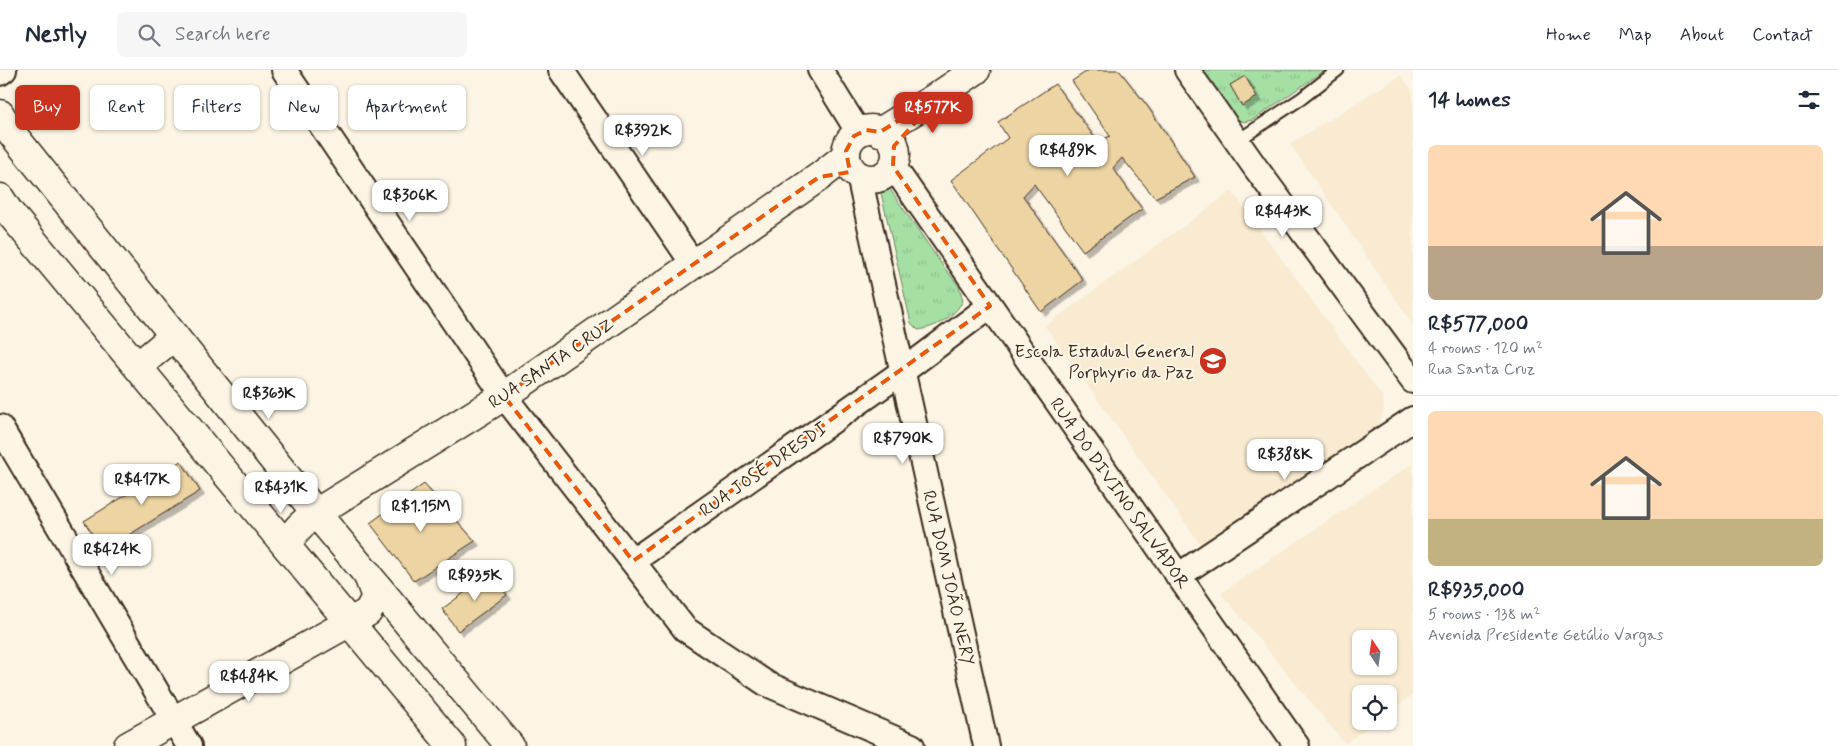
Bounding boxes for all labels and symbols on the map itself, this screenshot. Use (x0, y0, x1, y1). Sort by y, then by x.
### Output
pin: R$577K (892, 92, 974, 134)
pin: R$392K (602, 114, 684, 157)
pin: R$489K (1027, 134, 1109, 177)
pin: R$306K (369, 180, 451, 222)
pin: R$443K (1242, 196, 1324, 238)
street label: RUA SANTA CRUZ (484, 313, 619, 415)
place label: Escola Estadual General Porphyrio da Paz (1015, 340, 1194, 385)
school or university icon: Escola Estadual General Porphyrio da Paz (1198, 346, 1228, 376)
pin: R$363K (228, 378, 310, 420)
street label: RUA DO DIVINO SALVADOR (1044, 393, 1195, 595)
street label: RUA JOSÉ DRESDI (695, 417, 832, 523)
pin: R$790K (862, 422, 944, 465)
pin: R$388K (1244, 438, 1326, 481)
pin: R$417K (101, 464, 183, 506)
pin: R$431K (240, 472, 322, 514)
street label: RUA DOM JOÃO NERY (916, 488, 980, 668)
pin: R$1.15M (375, 490, 467, 533)
pin: R$424K (71, 534, 153, 576)
pin: R$935K (434, 560, 516, 602)
north arrow (1352, 630, 1398, 675)
pin: R$484K (208, 660, 290, 703)

